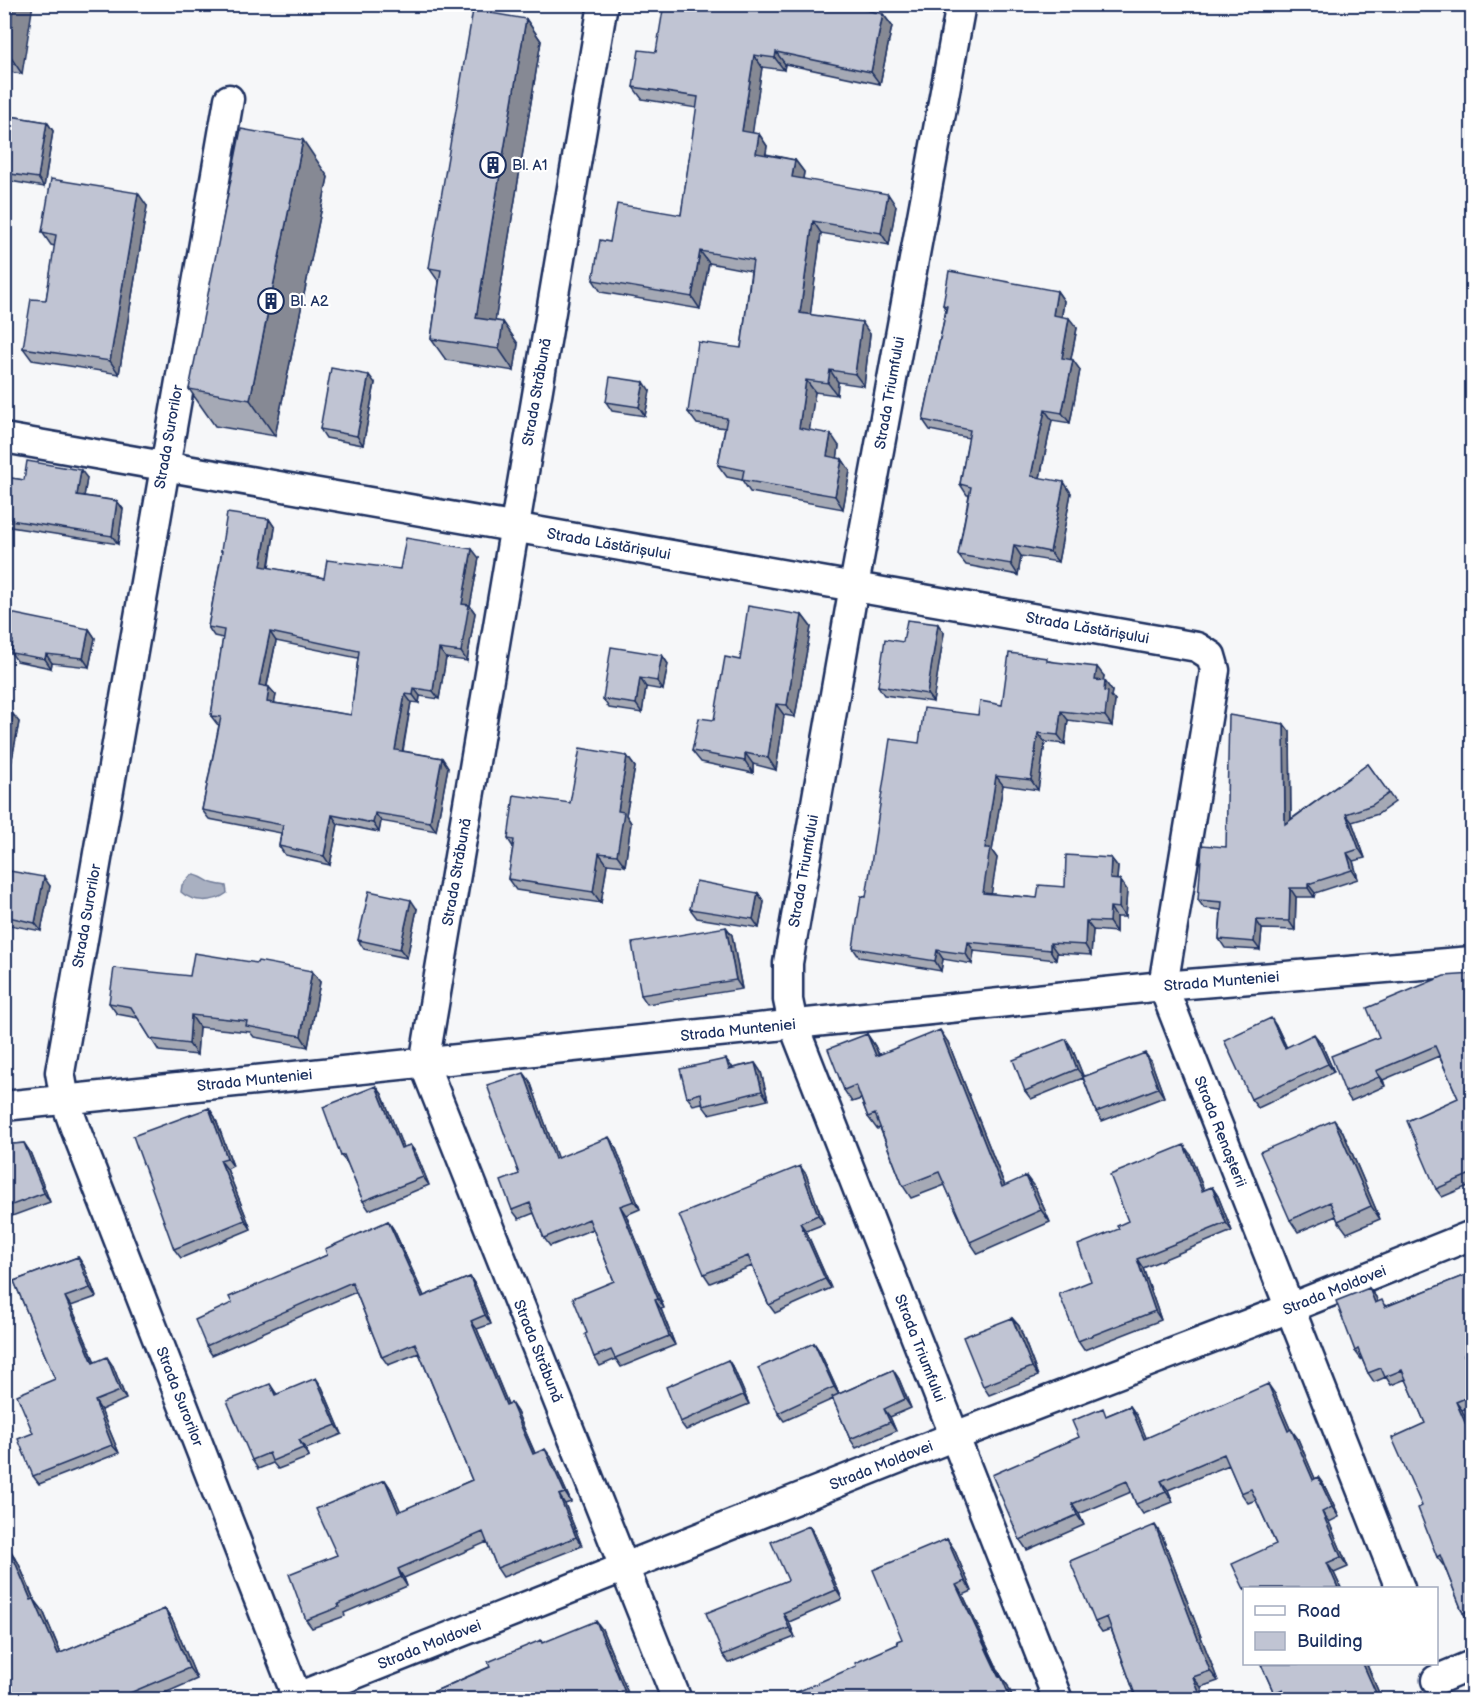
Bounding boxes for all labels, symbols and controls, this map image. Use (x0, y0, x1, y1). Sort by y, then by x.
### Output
building icon: Bl. A1 (478, 150, 508, 180)
place label: Bl. A1 (512, 156, 548, 175)
building icon: Bl. A2 (256, 286, 286, 316)
place label: Bl. A2 (290, 292, 329, 311)
street label: Strada Triumfului (871, 335, 909, 451)
street label: Strada Străbună (518, 337, 556, 447)
street label: Strada Surorilor (151, 383, 188, 490)
street label: Strada Lăstărișului (545, 524, 672, 564)
street label: Strada Lăstărișului (1024, 608, 1151, 648)
street label: Strada Triumfului (785, 813, 823, 929)
street label: Strada Străbună (438, 817, 476, 927)
street label: Strada Surorilor (69, 862, 106, 969)
street label: Strada Munteniei (1163, 967, 1280, 995)
street label: Strada Munteniei (680, 1015, 797, 1045)
street label: Strada Munteniei (196, 1065, 313, 1095)
street label: Strada Renașterii (1190, 1073, 1251, 1190)
street label: Strada Moldovei (1280, 1261, 1389, 1319)
street label: Strada Triumfului (890, 1291, 950, 1405)
street label: Strada Străbună (509, 1297, 567, 1405)
street label: Strada Surorilor (152, 1344, 208, 1450)
street label: Strada Moldovei (827, 1436, 936, 1494)
legend (1243, 1587, 1438, 1665)
text: Road (1297, 1601, 1341, 1622)
street label: Strada Moldovei (375, 1616, 484, 1674)
text: Building (1297, 1631, 1363, 1652)

